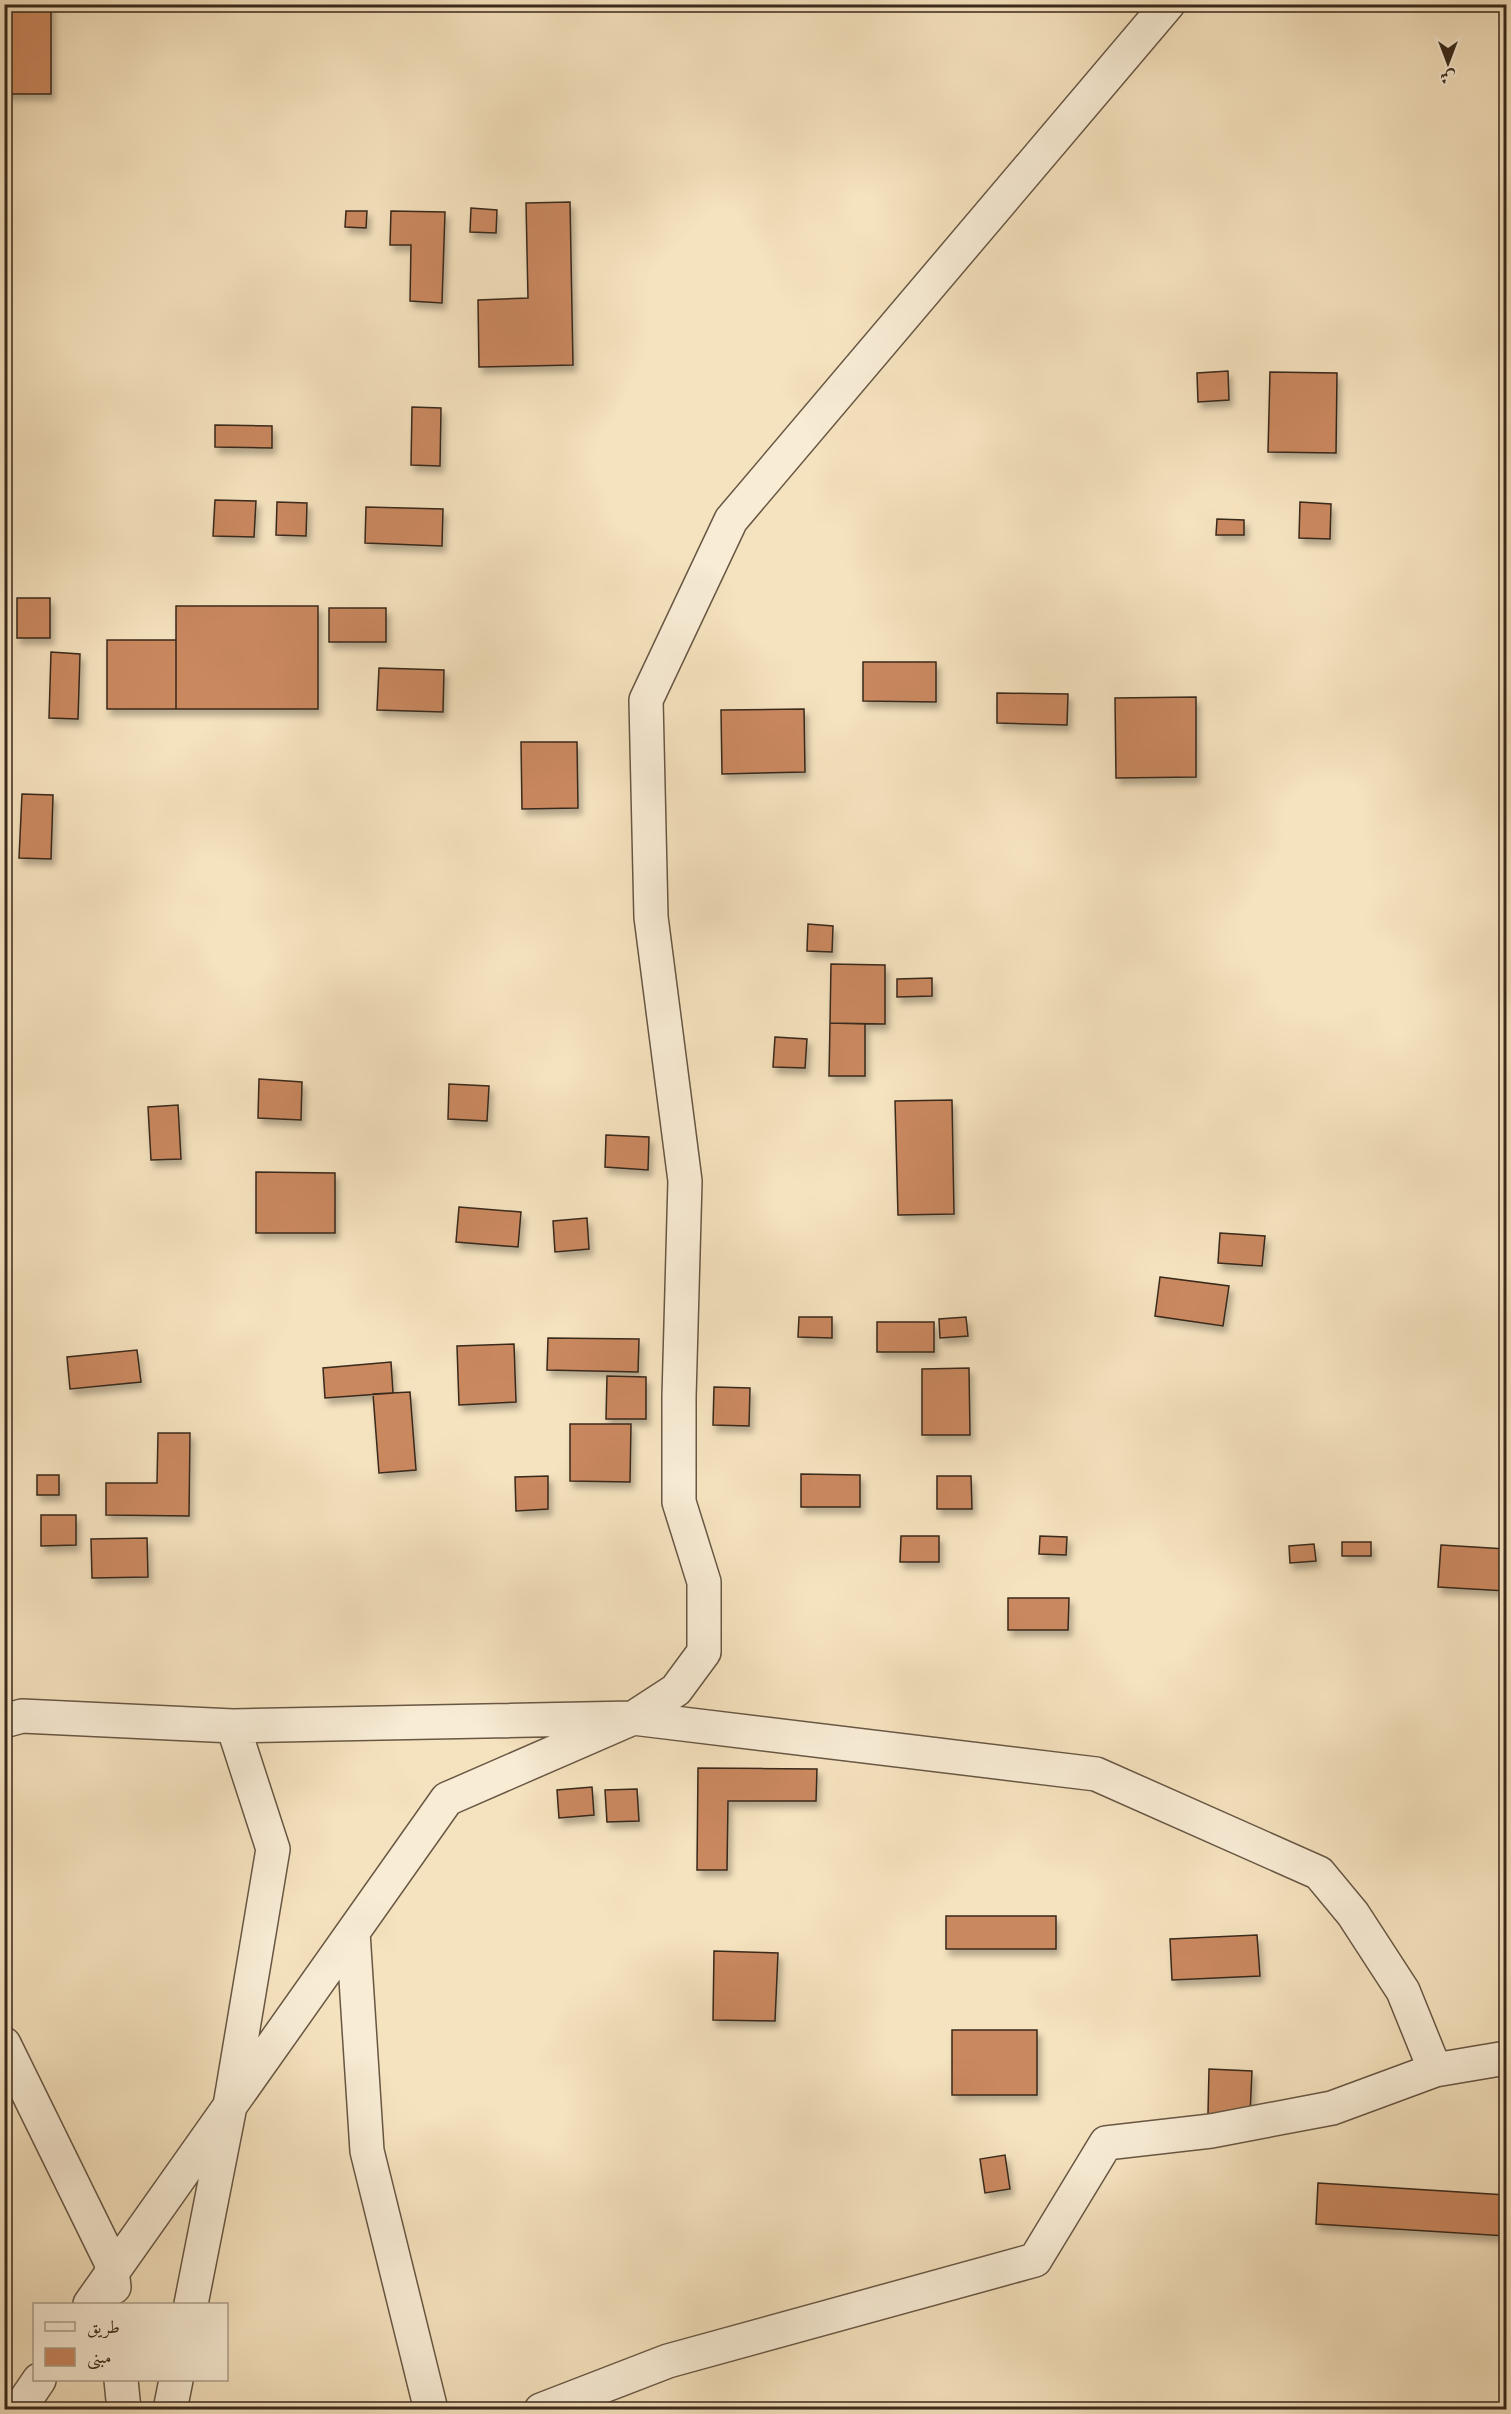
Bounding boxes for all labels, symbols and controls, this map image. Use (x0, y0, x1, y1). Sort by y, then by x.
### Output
north arrow (1418, 33, 1478, 93)
text: ش (1440, 65, 1456, 87)
legend (33, 2303, 228, 2381)
text: طريق (87, 2316, 120, 2341)
text: مبنى (87, 2346, 112, 2371)

